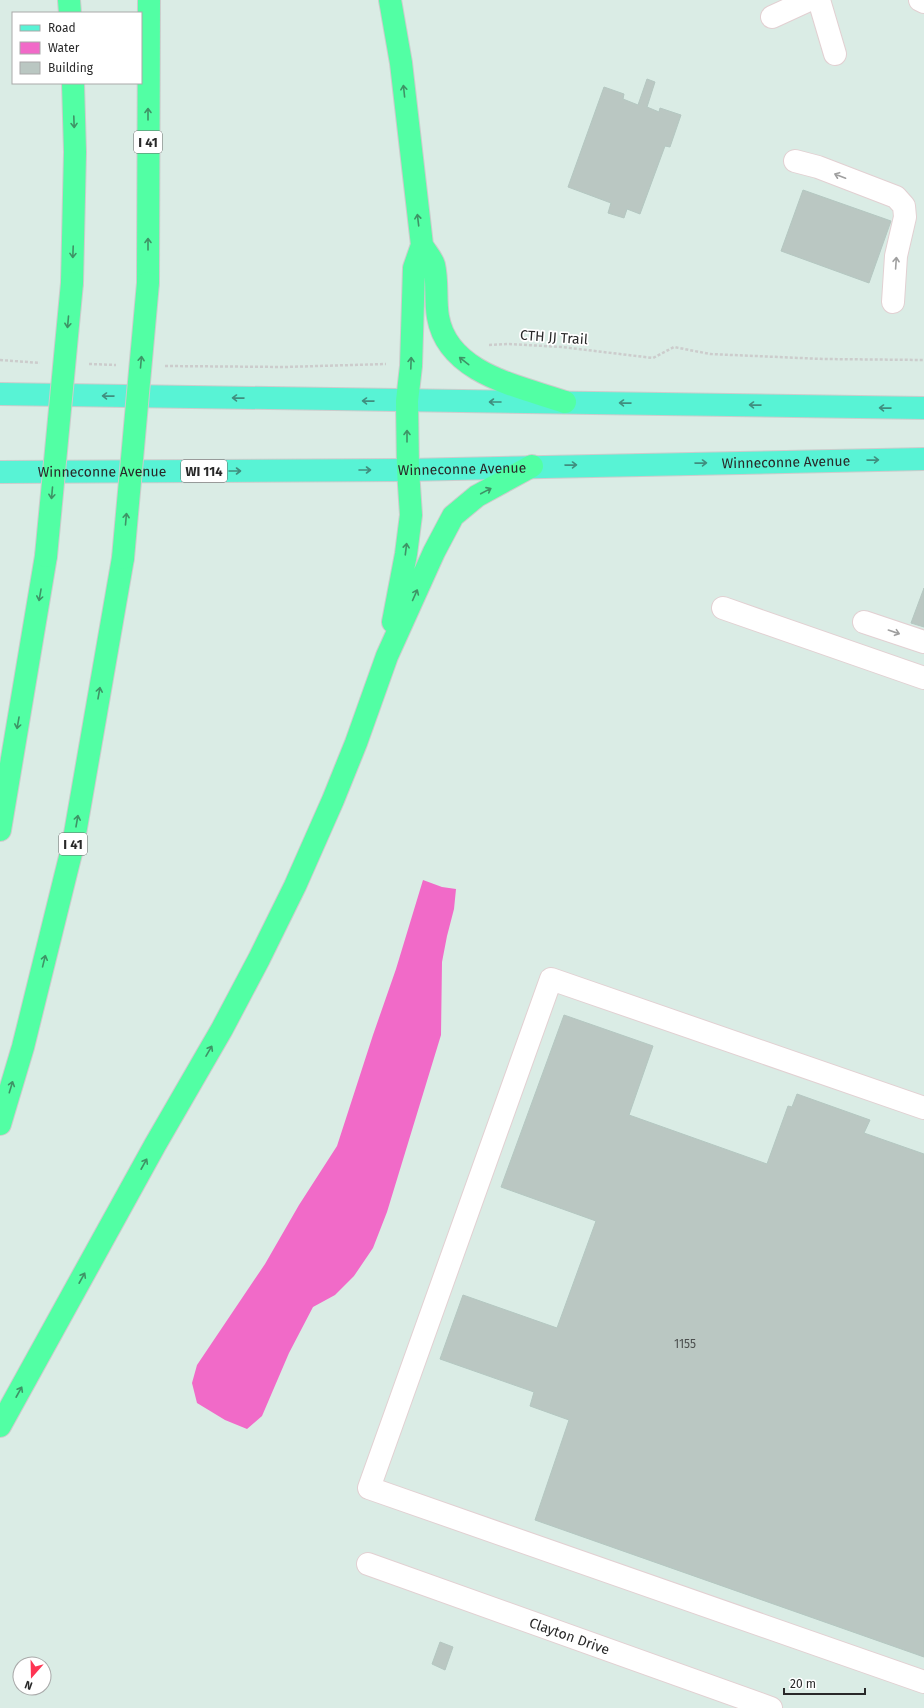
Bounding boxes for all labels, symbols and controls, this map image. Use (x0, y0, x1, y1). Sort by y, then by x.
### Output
legend (12, 12, 142, 84)
text: Road (48, 21, 76, 35)
text: Water (48, 41, 80, 55)
text: Building (48, 61, 94, 75)
one-way arrow (400, 85, 408, 98)
one-way arrow (144, 108, 152, 121)
one-way arrow (70, 115, 78, 128)
road number: I 41 (134, 131, 162, 153)
one-way arrow (835, 171, 847, 179)
one-way arrow (414, 214, 422, 227)
one-way arrow (144, 238, 152, 251)
one-way arrow (69, 245, 77, 258)
one-way arrow (892, 257, 899, 270)
one-way arrow (65, 315, 72, 328)
street label: CTH JJ Trail (520, 327, 588, 348)
one-way arrow (137, 356, 144, 369)
one-way arrow (407, 357, 415, 370)
one-way arrow (459, 357, 470, 365)
one-way arrow (102, 392, 115, 400)
one-way arrow (232, 395, 245, 402)
one-way arrow (362, 397, 375, 405)
one-way arrow (489, 398, 502, 406)
one-way arrow (619, 399, 632, 407)
one-way arrow (749, 402, 762, 409)
one-way arrow (879, 404, 892, 412)
one-way arrow (403, 430, 411, 443)
street label: Winneconne Avenue (721, 453, 850, 472)
one-way arrow (866, 456, 879, 464)
street label: Winneconne Avenue (398, 459, 526, 479)
one-way arrow (694, 459, 707, 467)
road number: WI 114 (181, 460, 227, 482)
one-way arrow (564, 461, 577, 469)
street label: Winneconne Avenue (38, 463, 166, 481)
one-way arrow (358, 466, 371, 474)
one-way arrow (228, 467, 241, 474)
one-way arrow (49, 486, 56, 499)
one-way arrow (480, 486, 492, 494)
one-way arrow (123, 513, 130, 526)
one-way arrow (403, 543, 410, 556)
one-way arrow (36, 588, 44, 601)
one-way arrow (411, 589, 419, 601)
one-way arrow (887, 629, 900, 636)
one-way arrow (96, 687, 104, 700)
one-way arrow (14, 716, 22, 729)
one-way arrow (73, 815, 81, 828)
road number: I 41 (59, 833, 87, 855)
one-way arrow (41, 955, 49, 968)
one-way arrow (206, 1046, 214, 1058)
one-way arrow (8, 1081, 15, 1094)
one-way arrow (141, 1158, 149, 1170)
one-way arrow (79, 1273, 87, 1285)
house number: 1155 (674, 1337, 696, 1351)
one-way arrow (16, 1386, 24, 1398)
street label: Clayton Drive (527, 1614, 612, 1659)
north arrow (12, 1656, 52, 1696)
scale bar (784, 1670, 865, 1696)
text: 20 m (790, 1677, 816, 1691)
text: N (23, 1678, 34, 1692)

